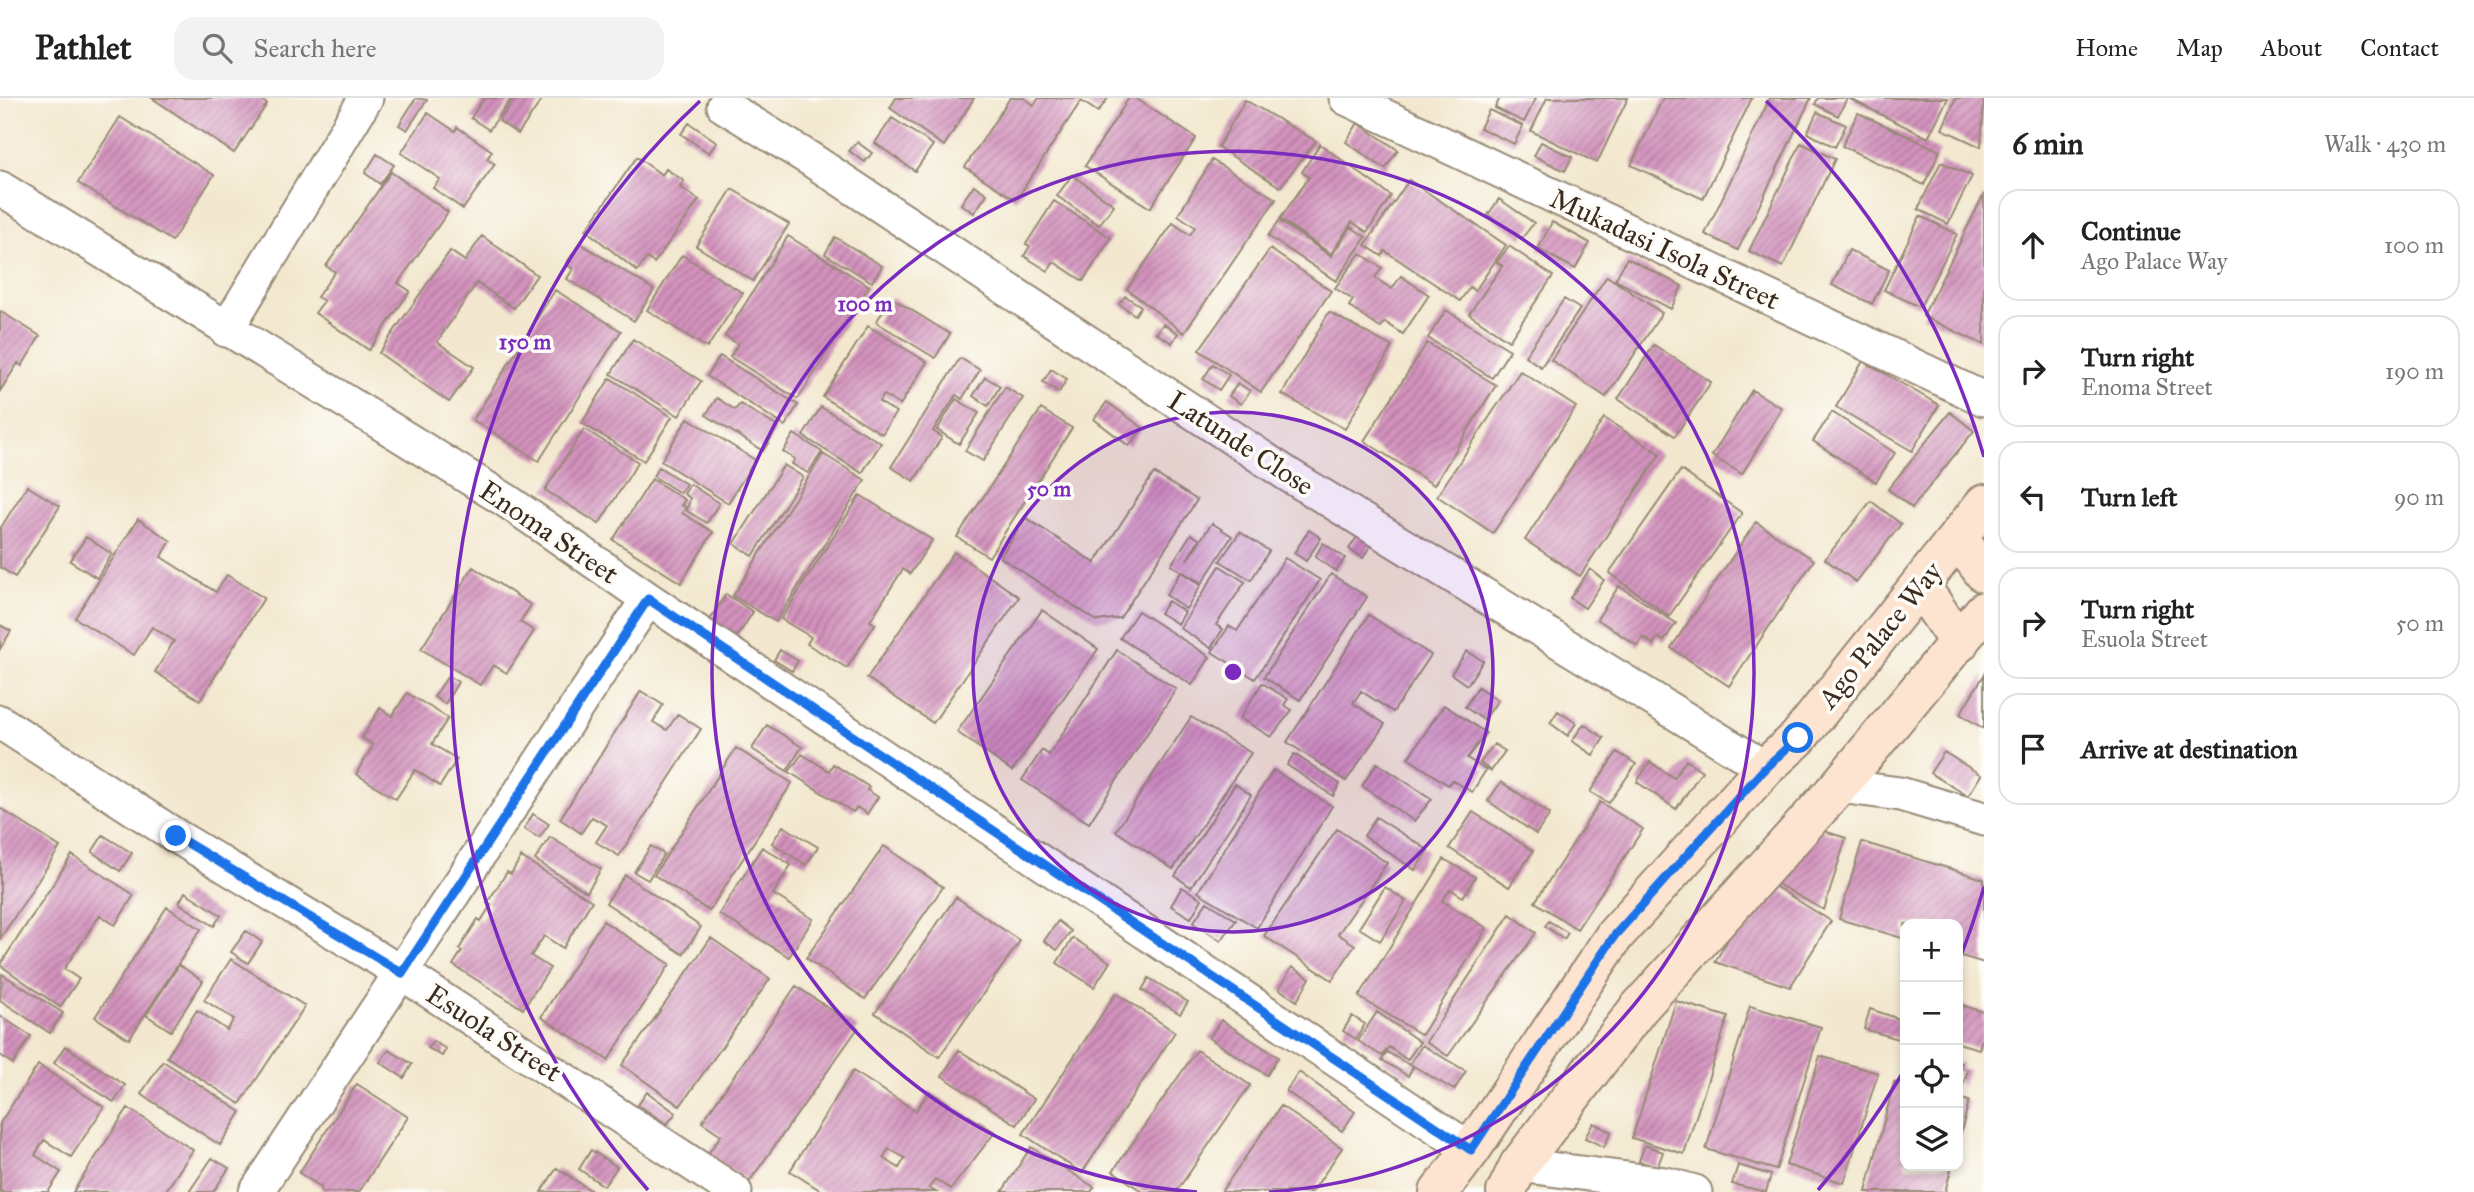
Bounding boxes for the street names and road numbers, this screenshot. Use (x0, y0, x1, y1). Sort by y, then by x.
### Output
street label: Mukadasi Isola Street (1545, 180, 1785, 318)
street label: Latunde Close (1161, 383, 1321, 503)
street label: Enoma Street (473, 473, 625, 591)
street label: Ago Palace Way (1810, 554, 1950, 716)
street label: Esuola Street (420, 976, 568, 1090)

